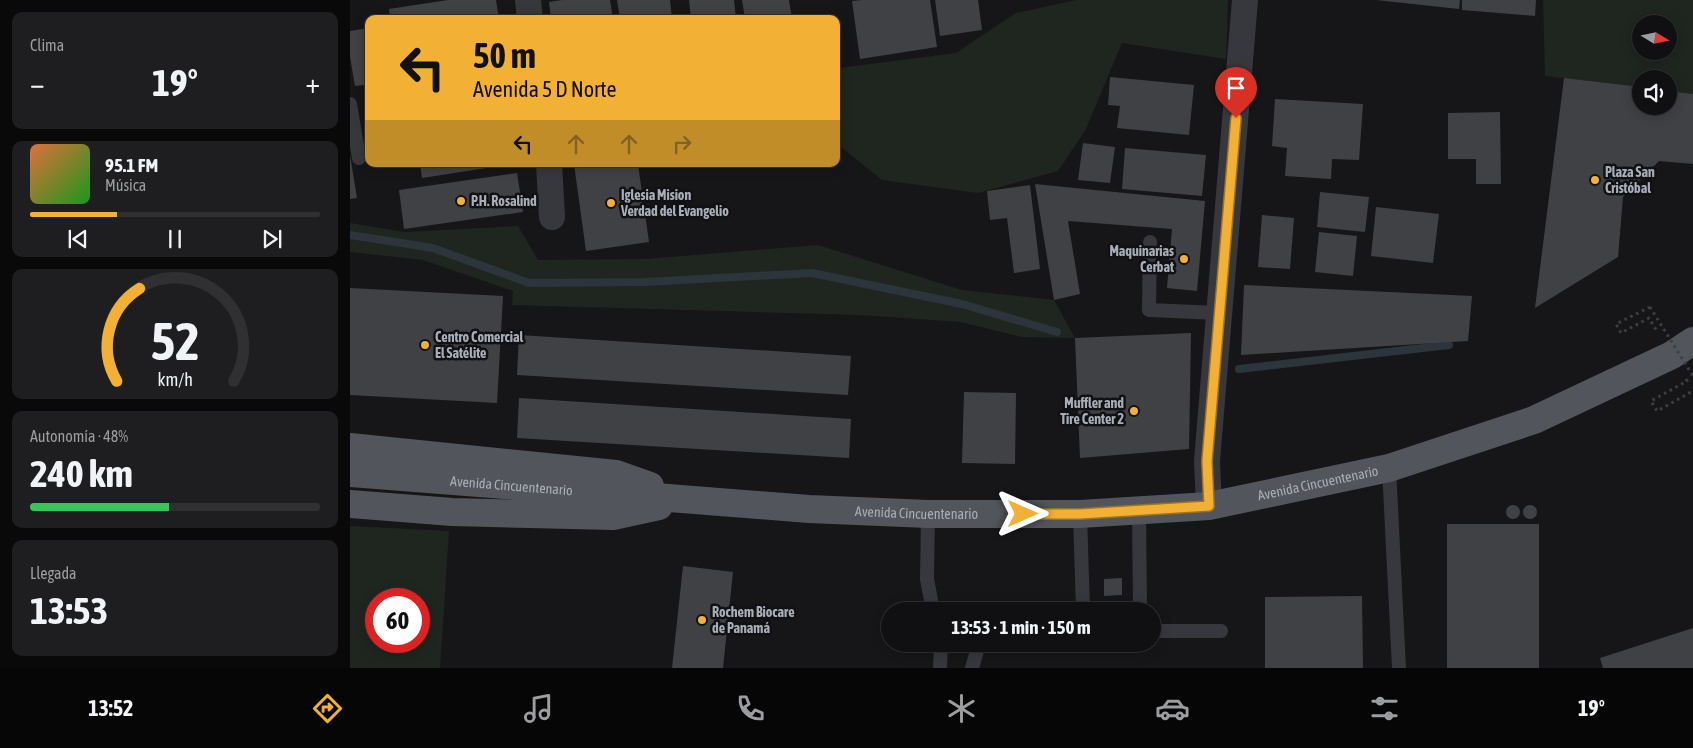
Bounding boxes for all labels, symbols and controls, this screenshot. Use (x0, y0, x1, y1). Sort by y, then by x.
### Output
north arrow (1632, 15, 1678, 60)
map controls (1632, 15, 1677, 115)
icon: left (390, 35, 455, 100)
text: 50 m (473, 35, 536, 75)
text: Clima (30, 36, 64, 54)
text: 19° (152, 61, 198, 104)
text: − (30, 67, 45, 99)
text: + (305, 67, 320, 99)
pin (1215, 67, 1257, 118)
button: sound (1632, 70, 1677, 115)
icon: arrive (1222, 74, 1250, 102)
text: Avenida 5 D Norte (473, 76, 616, 102)
icon: left (509, 130, 537, 158)
icon: ahead (562, 130, 590, 158)
icon: ahead (615, 130, 643, 158)
icon: right (668, 130, 696, 158)
text: 95.1 FM (105, 154, 158, 176)
place label: Plaza San Cristóbal (1605, 164, 1655, 196)
marker: Plaza San Cristóbal (1589, 174, 1601, 186)
text: Música (105, 176, 146, 194)
place label: Iglesia Mision Verdad del Evangelio (620, 187, 729, 219)
place label: P.H. Rosalind (471, 193, 537, 209)
marker: P.H. Rosalind (455, 195, 467, 207)
marker: Iglesia Mision Verdad del Evangelio (605, 197, 617, 209)
icon: previous (64, 225, 92, 253)
icon: pause (161, 225, 189, 253)
icon: next (258, 225, 286, 253)
place label: Maquinarias Cerbat (1109, 243, 1174, 275)
marker: Maquinarias Cerbat (1178, 253, 1190, 265)
text: 52 (151, 311, 199, 371)
place label: Centro Comercial El Satélite (435, 329, 523, 361)
marker: Centro Comercial El Satélite (419, 339, 431, 351)
text: km/h (157, 369, 193, 390)
place label: Muffler and Tire Center 2 (1060, 395, 1124, 427)
marker: Muffler and Tire Center 2 (1128, 405, 1140, 417)
text: Autonomía · 48% (30, 427, 128, 445)
text: 240 km (30, 452, 133, 495)
street label: Avenida Cincuentenario (1256, 462, 1380, 504)
street label: Avenida Cincuentenario (450, 473, 573, 498)
position arrow (996, 487, 1048, 539)
street label: Avenida Cincuentenario (855, 503, 978, 522)
text: Llegada (30, 564, 77, 582)
speed limit sign: 60 (365, 588, 430, 653)
text: 13:53 (30, 589, 108, 632)
place label: Rochem Biocare de Panamá (712, 604, 795, 636)
marker: Rochem Biocare de Panamá (696, 614, 708, 626)
text: 13:53 · 1 min · 150 m (951, 616, 1091, 638)
icon: directions (310, 691, 345, 726)
icon: music (521, 691, 556, 726)
icon: phone (733, 691, 768, 726)
icon: climate (944, 691, 979, 726)
icon: car (1155, 691, 1190, 726)
icon: filters (1367, 691, 1402, 726)
text: 13:52 (88, 695, 133, 721)
text: 19° (1578, 695, 1605, 721)

